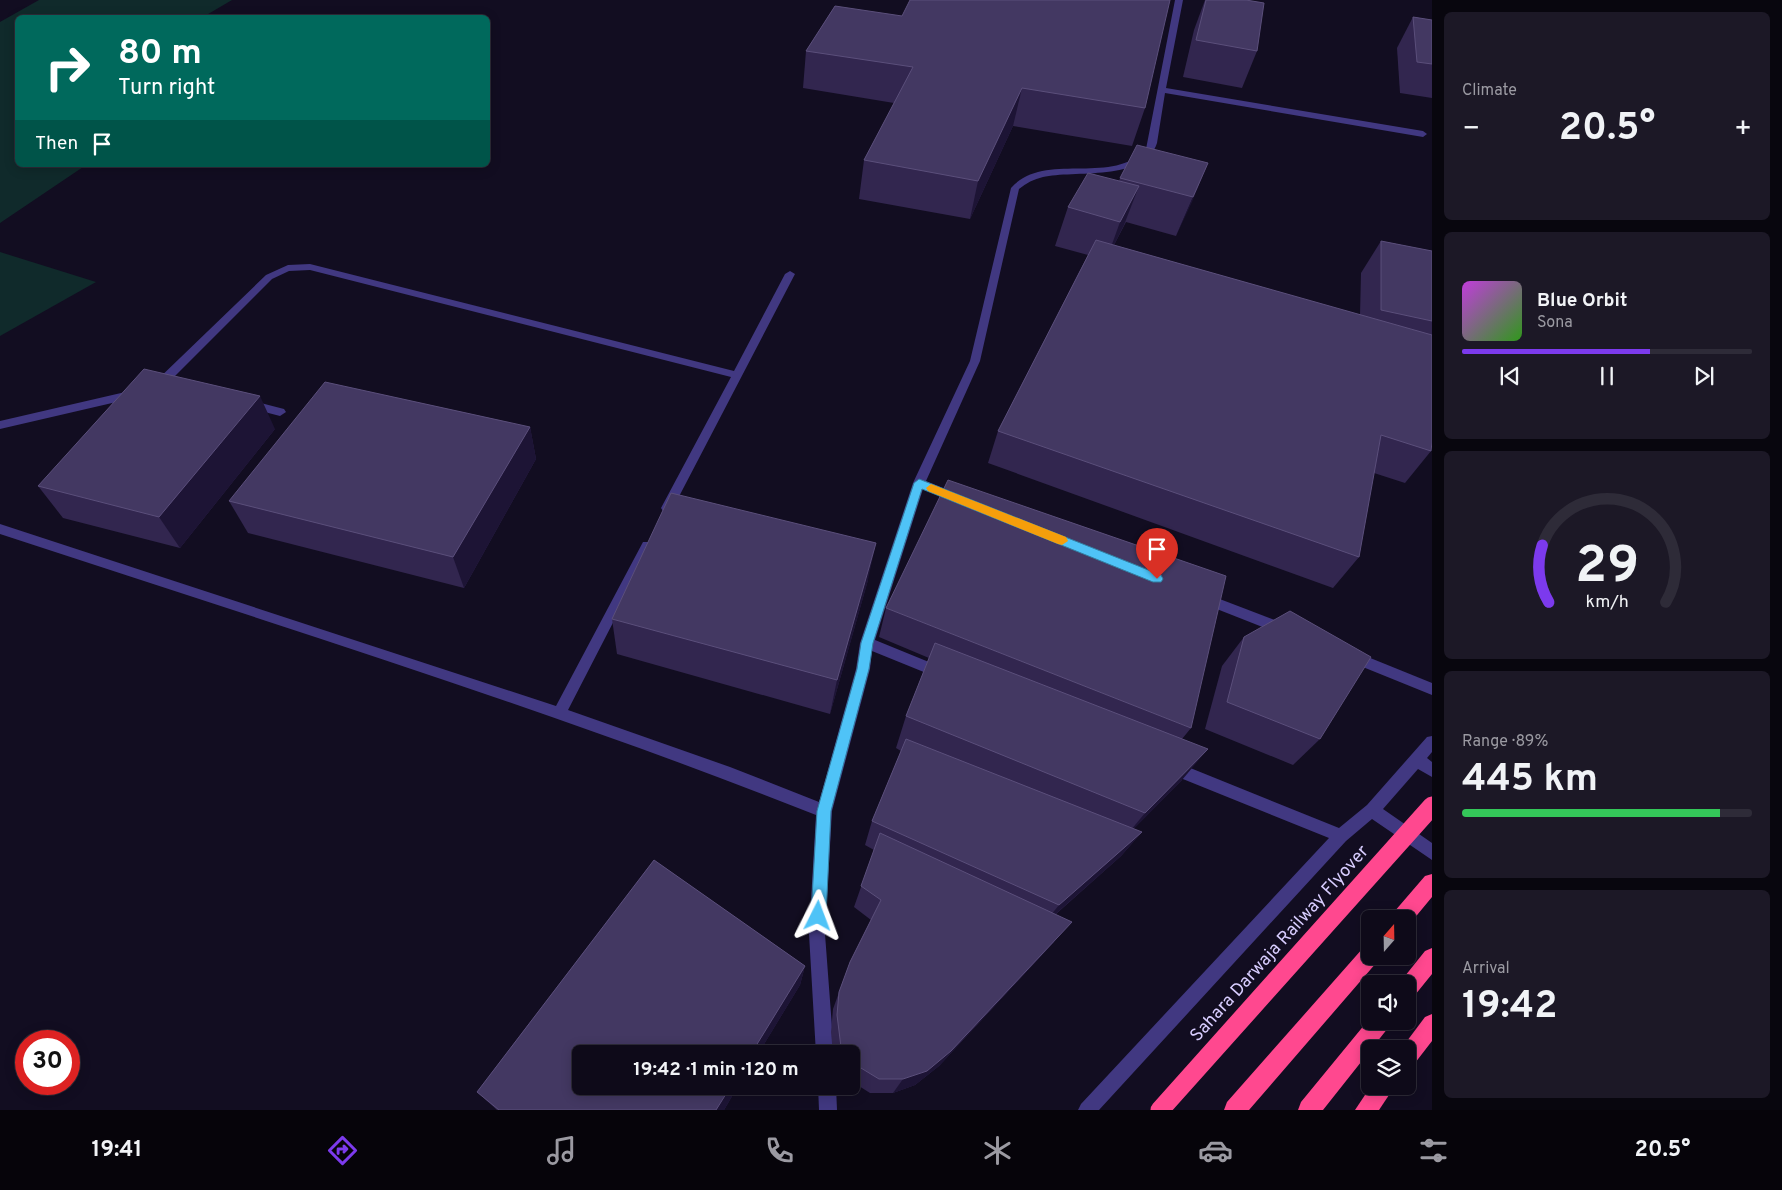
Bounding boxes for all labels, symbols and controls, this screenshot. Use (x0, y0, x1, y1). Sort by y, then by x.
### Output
text: 80 m (118, 32, 202, 76)
icon: right (35, 35, 100, 100)
text: Turn right (118, 75, 215, 102)
text: Climate (1462, 81, 1517, 101)
text: 20.5° (1559, 105, 1655, 154)
text: − (1462, 112, 1480, 148)
text: + (1734, 112, 1752, 148)
icon: arrive (88, 130, 116, 158)
text: Then (35, 132, 78, 156)
text: Blue Orbit (1537, 289, 1627, 313)
text: Sona (1537, 313, 1573, 333)
icon: previous (1496, 362, 1524, 390)
icon: pause (1593, 362, 1621, 390)
icon: next (1690, 362, 1718, 390)
pin (1136, 528, 1178, 579)
icon: arrive (1143, 535, 1171, 563)
text: 29 (1575, 535, 1639, 601)
text: km/h (1585, 591, 1629, 614)
text: Range · 89% (1462, 732, 1548, 752)
text: 445 km (1462, 756, 1598, 805)
street label: Sahara Darwaja Railway Flyover (1186, 841, 1374, 1047)
position arrow (791, 889, 843, 941)
north arrow (1361, 910, 1416, 965)
map controls (1361, 910, 1416, 1095)
text: Arrival (1462, 959, 1510, 979)
button: sound (1361, 975, 1416, 1030)
text: 19:42 (1462, 983, 1557, 1032)
speed limit sign: 30 (15, 1030, 80, 1095)
button: layers (1361, 1040, 1416, 1095)
text: 19:42 · 1 min · 120 m (633, 1058, 799, 1082)
icon: directions (325, 1133, 360, 1168)
icon: music (544, 1133, 579, 1168)
icon: phone (762, 1133, 797, 1168)
icon: climate (980, 1133, 1015, 1168)
icon: car (1198, 1133, 1233, 1168)
icon: filters (1416, 1133, 1451, 1168)
text: 19:41 (92, 1137, 142, 1164)
text: 20.5° (1635, 1137, 1690, 1164)

